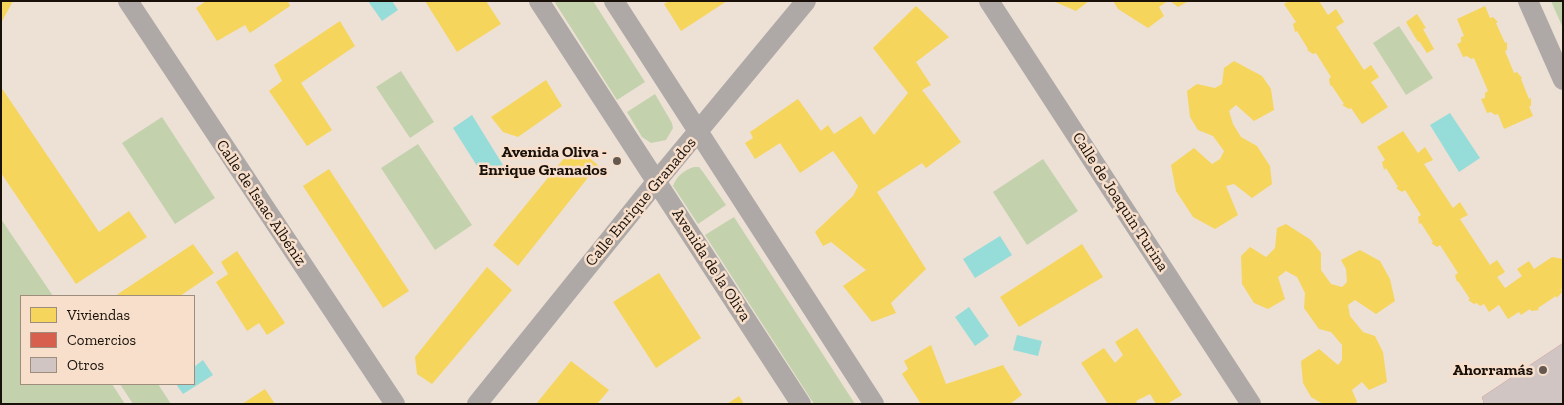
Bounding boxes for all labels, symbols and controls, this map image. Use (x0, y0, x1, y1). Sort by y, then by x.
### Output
street label: Calle de Joaquín Turina (1068, 129, 1172, 275)
street label: Calle Enrique Granados (581, 134, 701, 270)
street label: Calle de Isaac Albéniz (212, 136, 310, 270)
place label: Avenida Oliva - Enrique Granados (479, 142, 607, 180)
marker: Avenida Oliva - Enrique Granados (611, 155, 623, 167)
street label: Avenida de la Oliva (667, 205, 755, 325)
legend (20, 295, 195, 385)
text: Viviendas (67, 306, 130, 324)
text: Comercios (67, 331, 136, 349)
text: Otros (67, 356, 104, 374)
place label: Ahorramás (1453, 360, 1533, 380)
marker: Ahorramás (1537, 364, 1549, 376)

